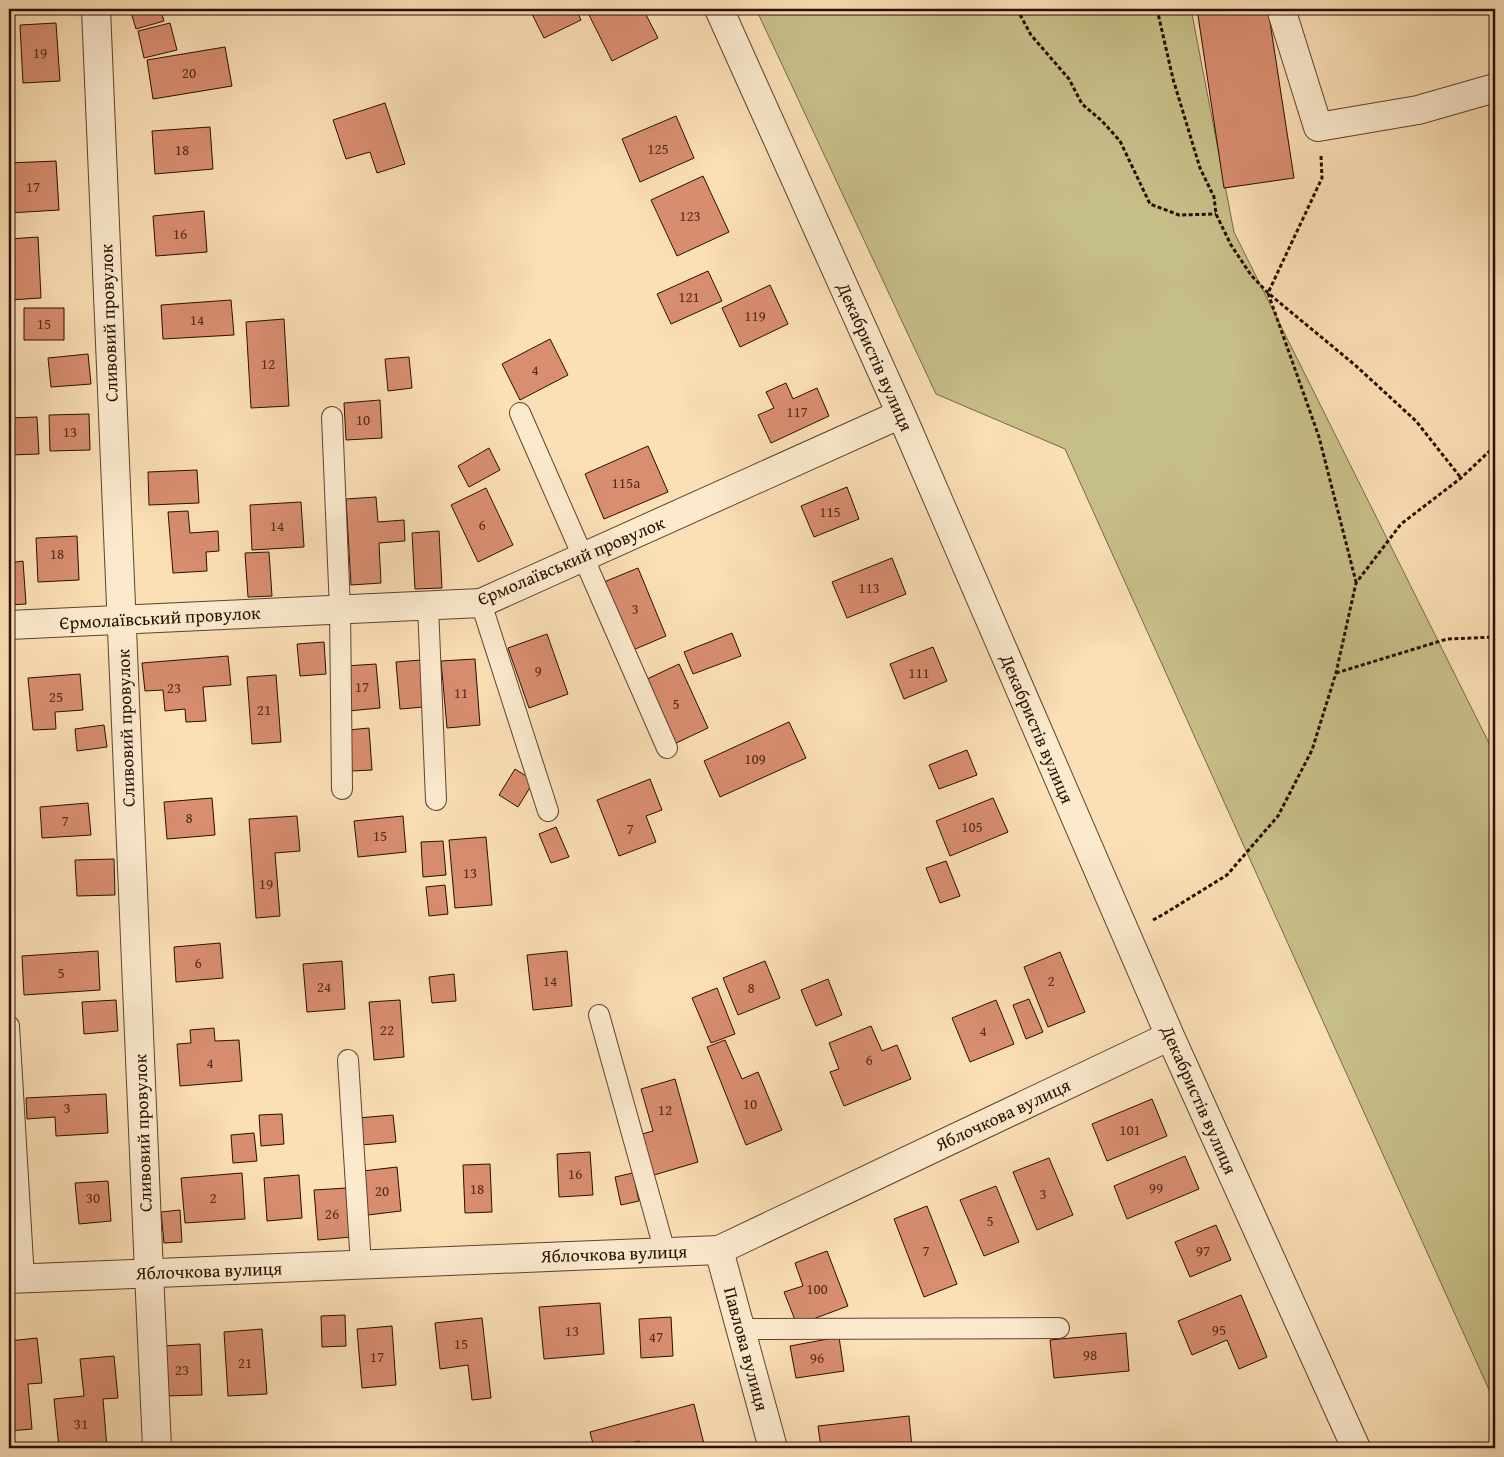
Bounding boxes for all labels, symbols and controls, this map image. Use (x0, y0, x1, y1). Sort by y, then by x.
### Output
house number: 19 (33, 42, 47, 63)
house number: 20 (182, 62, 196, 83)
house number: 125 (647, 138, 669, 159)
house number: 18 (175, 139, 189, 160)
house number: 17 (26, 176, 40, 197)
house number: 123 (679, 205, 701, 226)
house number: 16 (173, 223, 187, 244)
street label: Сливовий провулок (92, 243, 125, 402)
street label: Декабристів вулиця (830, 277, 920, 435)
house number: 121 (678, 286, 700, 307)
house number: 119 (744, 305, 766, 326)
house number: 14 (190, 309, 204, 330)
house number: 15 (37, 313, 51, 334)
house number: 12 (261, 353, 275, 374)
house number: 4 (531, 359, 539, 380)
house number: 117 (786, 401, 808, 422)
house number: 10 (356, 409, 370, 430)
house number: 13 (63, 421, 77, 442)
house number: 115а (612, 472, 641, 493)
house number: 115 (819, 501, 841, 522)
street label: Єрмолаївський провулок (473, 509, 669, 612)
house number: 6 (478, 514, 486, 535)
house number: 14 (270, 515, 284, 536)
house number: 18 (50, 543, 64, 564)
house number: 113 (858, 577, 880, 598)
house number: 3 (631, 598, 639, 619)
street label: Єрмолаївський провулок (59, 599, 262, 636)
street label: Сливовий провулок (109, 648, 142, 807)
street label: Декабристів вулиця (993, 649, 1081, 808)
house number: 9 (534, 660, 542, 681)
house number: 111 (908, 662, 930, 683)
house number: 17 (355, 676, 369, 697)
house number: 23 (167, 677, 181, 698)
house number: 11 (454, 682, 468, 703)
house number: 25 (49, 686, 63, 707)
house number: 5 (672, 693, 680, 714)
house number: 21 (257, 699, 271, 720)
house number: 109 (744, 748, 766, 769)
house number: 8 (185, 807, 193, 828)
house number: 7 (61, 810, 69, 831)
house number: 105 (961, 816, 983, 837)
house number: 7 (626, 818, 634, 839)
house number: 15 (373, 825, 387, 846)
house number: 13 (463, 862, 477, 883)
house number: 19 (259, 873, 273, 894)
house number: 6 (194, 952, 202, 973)
house number: 5 (57, 962, 65, 983)
house number: 14 (543, 970, 557, 991)
house number: 2 (1047, 970, 1055, 991)
house number: 24 (317, 976, 331, 997)
house number: 8 (747, 977, 755, 998)
house number: 22 (380, 1019, 394, 1040)
house number: 4 (979, 1020, 987, 1041)
street label: Декабристів вулиця (1154, 1020, 1244, 1178)
house number: 6 (865, 1049, 873, 1070)
house number: 4 (206, 1052, 214, 1073)
street label: Сливовий провулок (126, 1053, 159, 1212)
street label: Яблочкова вулиця (930, 1071, 1075, 1158)
house number: 10 (743, 1093, 757, 1114)
house number: 3 (63, 1097, 71, 1118)
house number: 12 (658, 1099, 672, 1120)
house number: 101 (1119, 1119, 1141, 1140)
house number: 16 (568, 1163, 582, 1184)
house number: 99 (1149, 1177, 1163, 1198)
house number: 18 (470, 1178, 484, 1199)
house number: 20 (375, 1180, 389, 1201)
house number: 3 (1039, 1183, 1047, 1204)
house number: 30 (86, 1187, 100, 1208)
house number: 2 (209, 1187, 217, 1208)
house number: 26 (325, 1203, 339, 1224)
house number: 5 (986, 1210, 994, 1231)
street label: Яблочкова вулиця (539, 1237, 688, 1270)
house number: 7 (922, 1240, 930, 1261)
house number: 97 (1196, 1240, 1210, 1261)
street label: Яблочкова вулиця (134, 1254, 283, 1287)
house number: 100 (806, 1278, 828, 1299)
street label: Павлова вулиця (717, 1284, 776, 1414)
house number: 95 (1212, 1319, 1226, 1340)
house number: 13 (565, 1320, 579, 1341)
house number: 47 (649, 1326, 663, 1347)
house number: 15 (454, 1333, 468, 1354)
house number: 98 (1083, 1344, 1097, 1365)
house number: 17 (370, 1346, 384, 1367)
house number: 96 (810, 1347, 824, 1368)
house number: 21 (238, 1352, 252, 1373)
house number: 23 (175, 1359, 189, 1380)
house number: 31 (74, 1413, 88, 1434)

